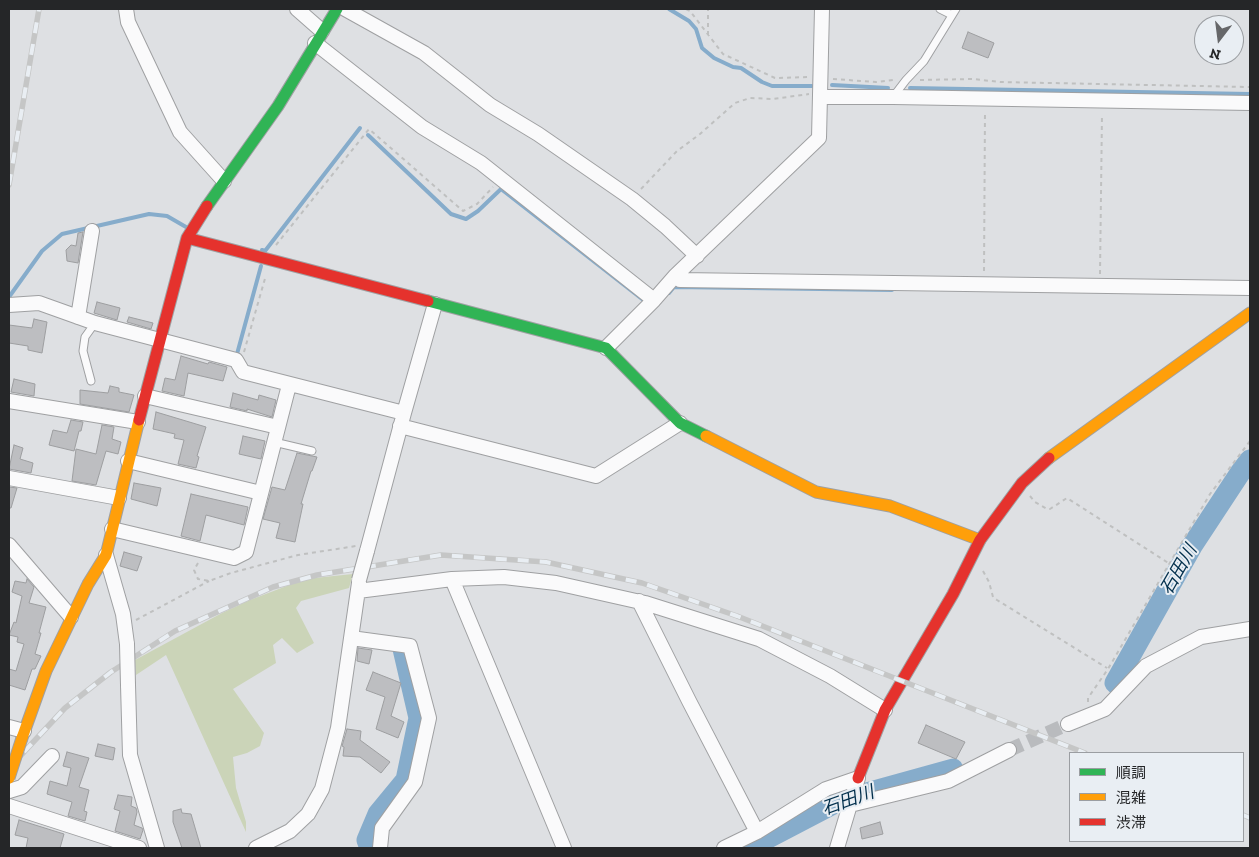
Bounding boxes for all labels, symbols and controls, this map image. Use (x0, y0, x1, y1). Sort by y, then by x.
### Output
north arrow (1194, 15, 1244, 65)
text: N (1208, 44, 1223, 64)
water label: 石田川 (1156, 541, 1202, 599)
legend (1069, 752, 1244, 842)
text: 順調 (1116, 764, 1146, 782)
water label: 石田川 (819, 782, 877, 820)
text: 混雑 (1116, 789, 1146, 807)
text: 渋滞 (1116, 814, 1146, 832)

